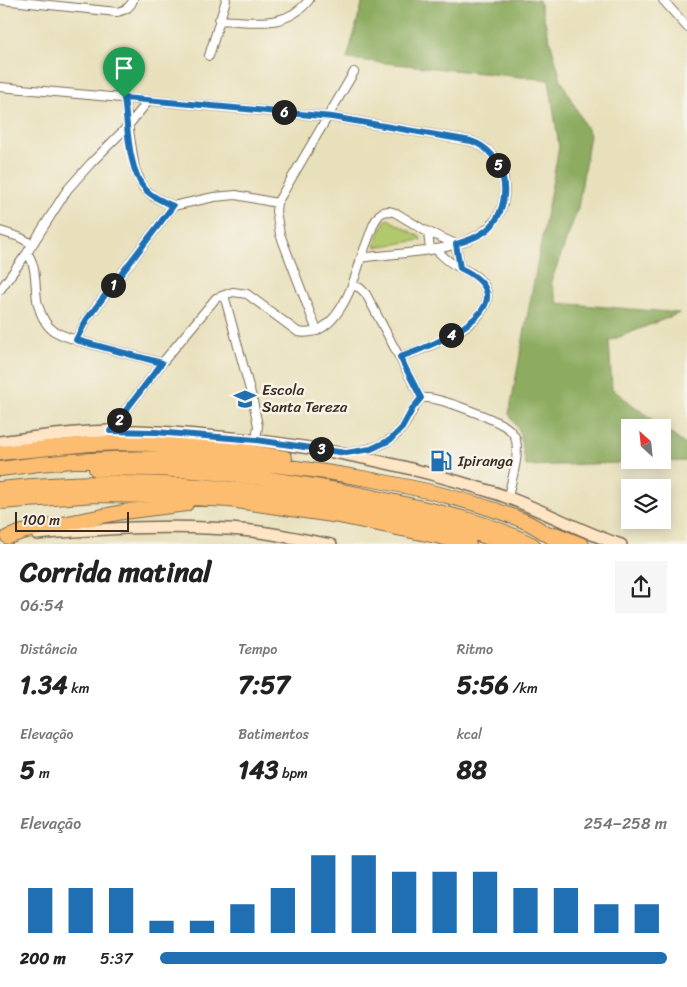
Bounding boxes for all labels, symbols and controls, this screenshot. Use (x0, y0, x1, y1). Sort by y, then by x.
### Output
pin (103, 47, 145, 98)
icon: arrive (110, 54, 138, 82)
pin: 6 (272, 100, 296, 124)
text: 6 (281, 100, 288, 125)
pin: 5 (486, 152, 510, 178)
text: 5 (494, 153, 503, 178)
pin: 1 (100, 272, 126, 298)
text: 1 (110, 273, 117, 298)
pin: 4 (438, 322, 464, 348)
text: 4 (447, 323, 456, 348)
place label: Escola Santa Tereza (262, 377, 348, 420)
school or university icon: Escola Santa Tereza (232, 386, 258, 412)
pin: 2 (106, 408, 132, 432)
text: 2 (115, 408, 124, 433)
north arrow (621, 419, 671, 469)
map controls (621, 419, 671, 529)
pin: 3 (308, 436, 334, 462)
text: 3 (318, 437, 325, 462)
fuel station icon: Ipiranga (428, 448, 454, 474)
place label: Ipiranga (457, 448, 513, 474)
button: layers (621, 479, 671, 529)
text: 100 m (22, 508, 60, 533)
scale bar (15, 510, 129, 533)
text: Corrida matinal (20, 547, 211, 596)
button: share (615, 561, 667, 613)
text: 06:54 (20, 591, 64, 620)
text: Distância (20, 637, 77, 662)
text: Tempo (238, 637, 277, 662)
text: Ritmo (457, 637, 493, 662)
text: 1.34 (20, 662, 68, 707)
text: 7:57 (238, 662, 290, 707)
text: 5:56 (457, 662, 509, 707)
text: km (68, 676, 89, 701)
text: /km (509, 676, 538, 701)
text: Elevação (20, 722, 73, 747)
text: Batimentos (238, 722, 309, 747)
text: kcal (457, 722, 482, 747)
text: 5 (20, 747, 35, 792)
text: 143 (238, 747, 278, 792)
text: 88 (457, 747, 487, 792)
text: m (35, 761, 50, 786)
text: bpm (278, 761, 308, 786)
text: Elevação (20, 809, 81, 838)
text: 254–258 m (584, 809, 667, 838)
text: 200 m (20, 944, 66, 973)
text: 5:37 (100, 944, 133, 973)

